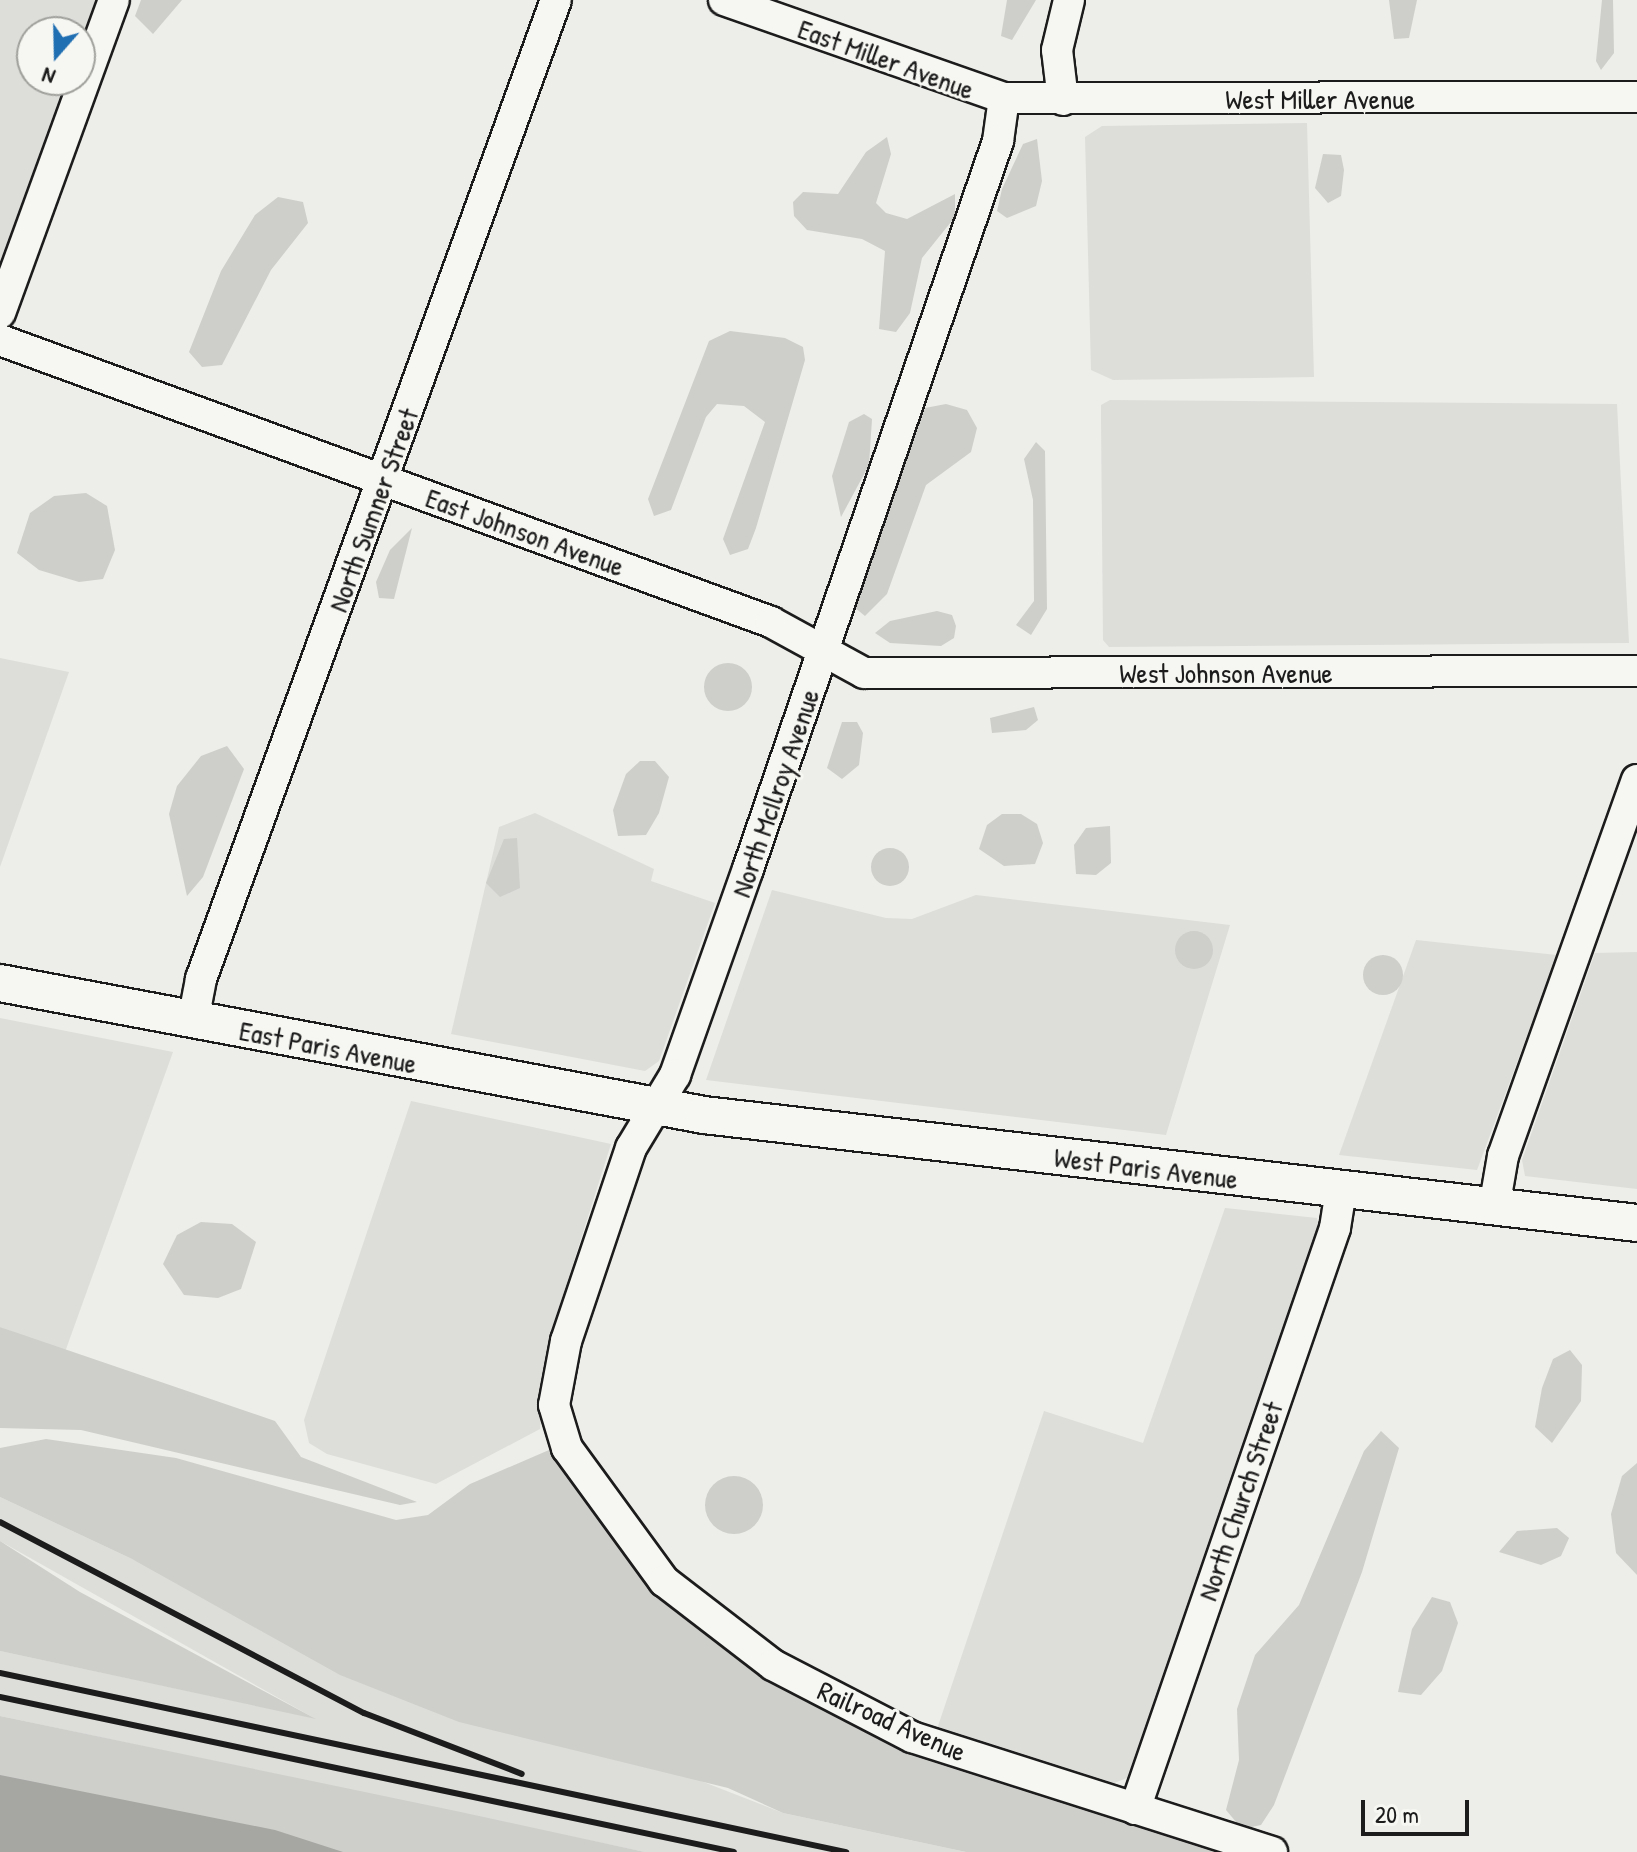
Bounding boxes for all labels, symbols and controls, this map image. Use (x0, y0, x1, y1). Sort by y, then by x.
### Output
street label: East Miller Avenue (794, 12, 978, 106)
north arrow (16, 16, 96, 96)
text: N (38, 61, 59, 93)
street label: West Miller Avenue (1225, 82, 1415, 116)
street label: North Sumner Street (321, 404, 425, 616)
street label: East Johnson Avenue (421, 481, 629, 583)
street label: West Johnson Avenue (1119, 656, 1333, 690)
street label: North McIlroy Avenue (724, 685, 826, 901)
street label: East Paris Avenue (236, 1013, 420, 1081)
street label: West Paris Avenue (1052, 1140, 1240, 1196)
street label: North Church Street (1190, 1397, 1290, 1605)
street label: Railroad Avenue (813, 1673, 971, 1769)
scale bar (1365, 1784, 1473, 1834)
text: 20 m (1375, 1798, 1419, 1830)

